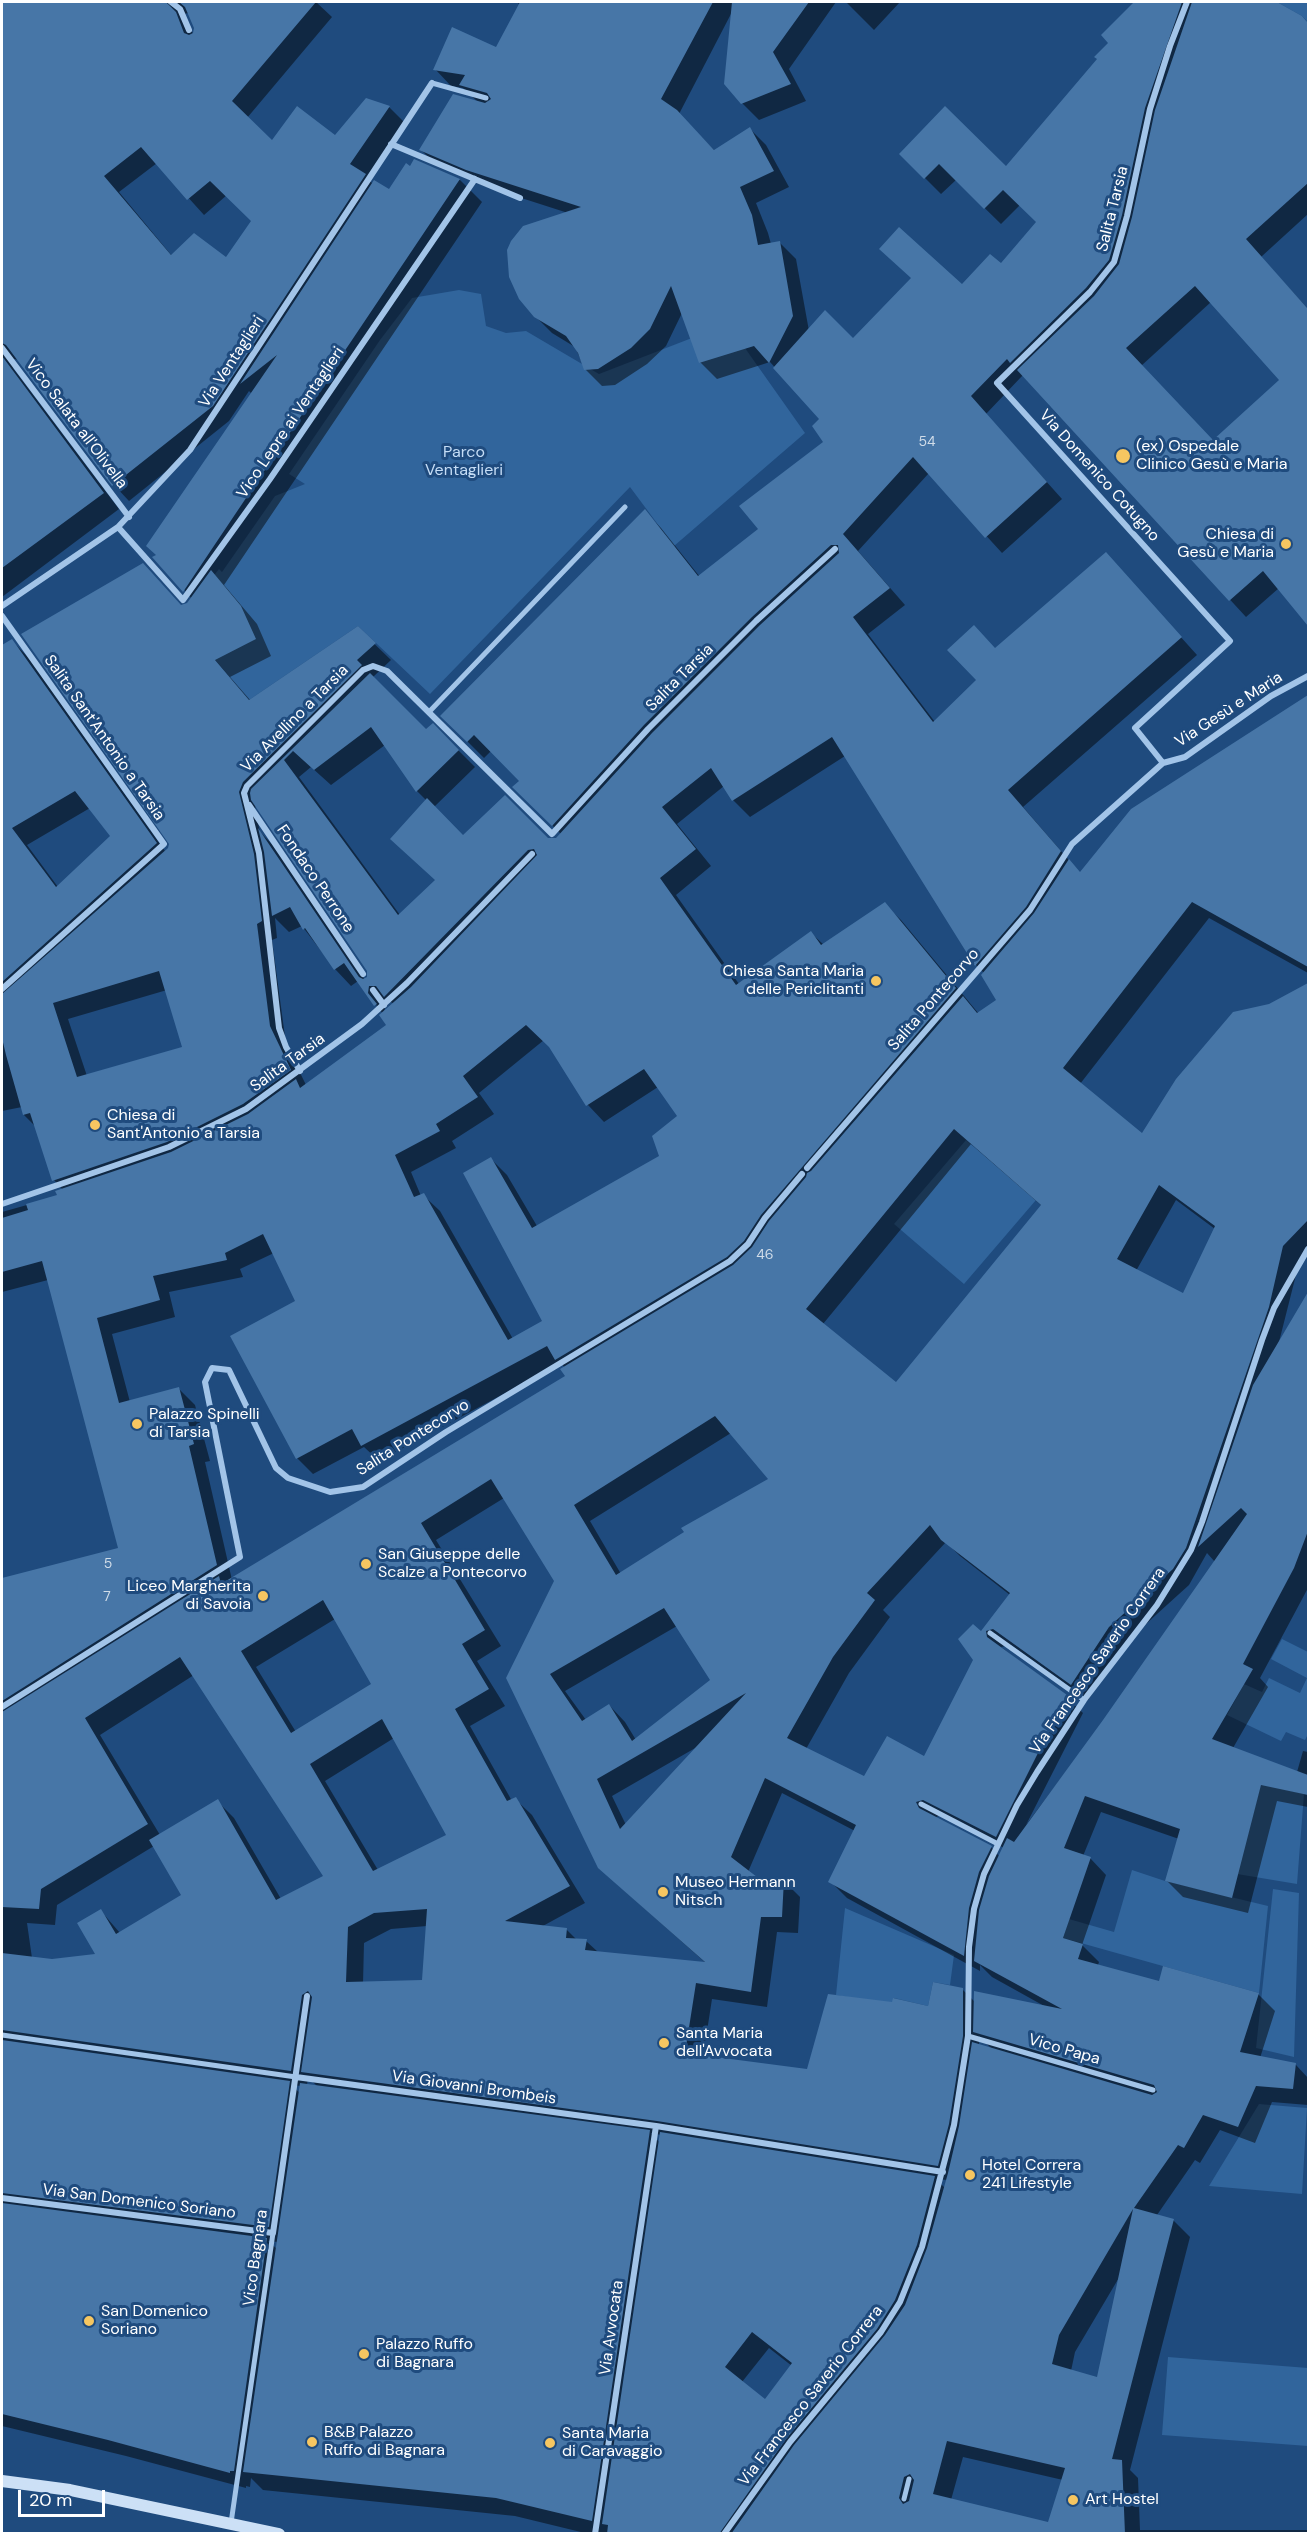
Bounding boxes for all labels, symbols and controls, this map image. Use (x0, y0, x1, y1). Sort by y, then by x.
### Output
street label: Salita Tarsia (1093, 164, 1133, 254)
street label: Via Ventaglieri (195, 312, 269, 412)
street label: Vico Lepre ai Ventaglieri (233, 344, 349, 502)
street label: Vico Salata all'Olivella (21, 355, 131, 493)
street label: Via Domenico Cotugno (1035, 406, 1163, 546)
house number: 54 (918, 434, 936, 450)
place label: (ex) Ospedale Clinico Gesù e Maria (1136, 437, 1287, 475)
park label: Parco Ventaglieri (425, 443, 503, 481)
marker: (ex) Ospedale Clinico Gesù e Maria (1114, 447, 1132, 465)
place label: Chiesa di Gesù e Maria (1177, 525, 1274, 563)
marker: Chiesa di Gesù e Maria (1279, 537, 1293, 551)
street label: Salita Tarsia (642, 640, 718, 716)
street label: Salita Sant'Antonio a Tarsia (39, 652, 169, 824)
street label: Via Avellino a Tarsia (237, 661, 353, 777)
street label: Via Gesù e Maria (1172, 668, 1286, 752)
street label: Fondaco Perrone (272, 822, 358, 936)
street label: Salita Pontecorvo (884, 945, 984, 1055)
place label: Chiesa Santa Maria delle Periclitanti (722, 962, 864, 1000)
marker: Chiesa Santa Maria delle Periclitanti (869, 974, 883, 988)
street label: Salita Tarsia (247, 1029, 329, 1097)
place label: Chiesa di Sant'Antonio a Tarsia (107, 1106, 260, 1144)
marker: Chiesa di Sant'Antonio a Tarsia (88, 1118, 102, 1132)
house number: 46 (756, 1247, 774, 1263)
street label: Salita Pontecorvo (353, 1396, 473, 1480)
place label: Palazzo Spinelli di Tarsia (149, 1405, 260, 1443)
marker: Palazzo Spinelli di Tarsia (130, 1417, 144, 1431)
place label: San Giuseppe delle Scalze a Pontecorvo (378, 1545, 527, 1583)
house number: 5 (104, 1556, 112, 1572)
marker: San Giuseppe delle Scalze a Pontecorvo (359, 1557, 373, 1571)
street label: Via Francesco Saverio Correra (1026, 1564, 1170, 1758)
place label: Liceo Margherita di Savoia (127, 1577, 251, 1615)
house number: 7 (103, 1589, 111, 1605)
marker: Liceo Margherita di Savoia (256, 1589, 270, 1603)
place label: Museo Hermann Nitsch (675, 1873, 796, 1911)
marker: Museo Hermann Nitsch (656, 1885, 670, 1899)
place label: Santa Maria dell'Avvocata (676, 2024, 772, 2062)
street label: Vico Papa (1026, 2031, 1102, 2069)
marker: Santa Maria dell'Avvocata (657, 2036, 671, 2050)
street label: Via Giovanni Brombeis (391, 2067, 557, 2109)
place label: Hotel Correra 241 Lifestyle (982, 2156, 1081, 2194)
marker: Hotel Correra 241 Lifestyle (963, 2168, 977, 2182)
street label: Via San Domenico Soriano (41, 2181, 237, 2223)
street label: Vico Bagnara (240, 2209, 272, 2307)
street label: Via Avvocata (596, 2279, 628, 2377)
place label: San Domenico Soriano (101, 2302, 208, 2340)
street label: Via Francesco Saverio Correra (735, 2302, 887, 2490)
marker: San Domenico Soriano (82, 2314, 96, 2328)
place label: Palazzo Ruffo di Bagnara (376, 2335, 473, 2373)
marker: Palazzo Ruffo di Bagnara (357, 2347, 371, 2361)
place label: B&B Palazzo Ruffo di Bagnara (324, 2423, 445, 2461)
place label: Santa Maria di Caravaggio (562, 2424, 663, 2462)
marker: B&B Palazzo Ruffo di Bagnara (305, 2435, 319, 2449)
marker: Santa Maria di Caravaggio (543, 2436, 557, 2450)
scale bar (21, 2478, 108, 2516)
text: 20 m (29, 2488, 72, 2512)
place label: Art Hostel (1085, 2490, 1159, 2510)
marker: Art Hostel (1066, 2493, 1080, 2507)

